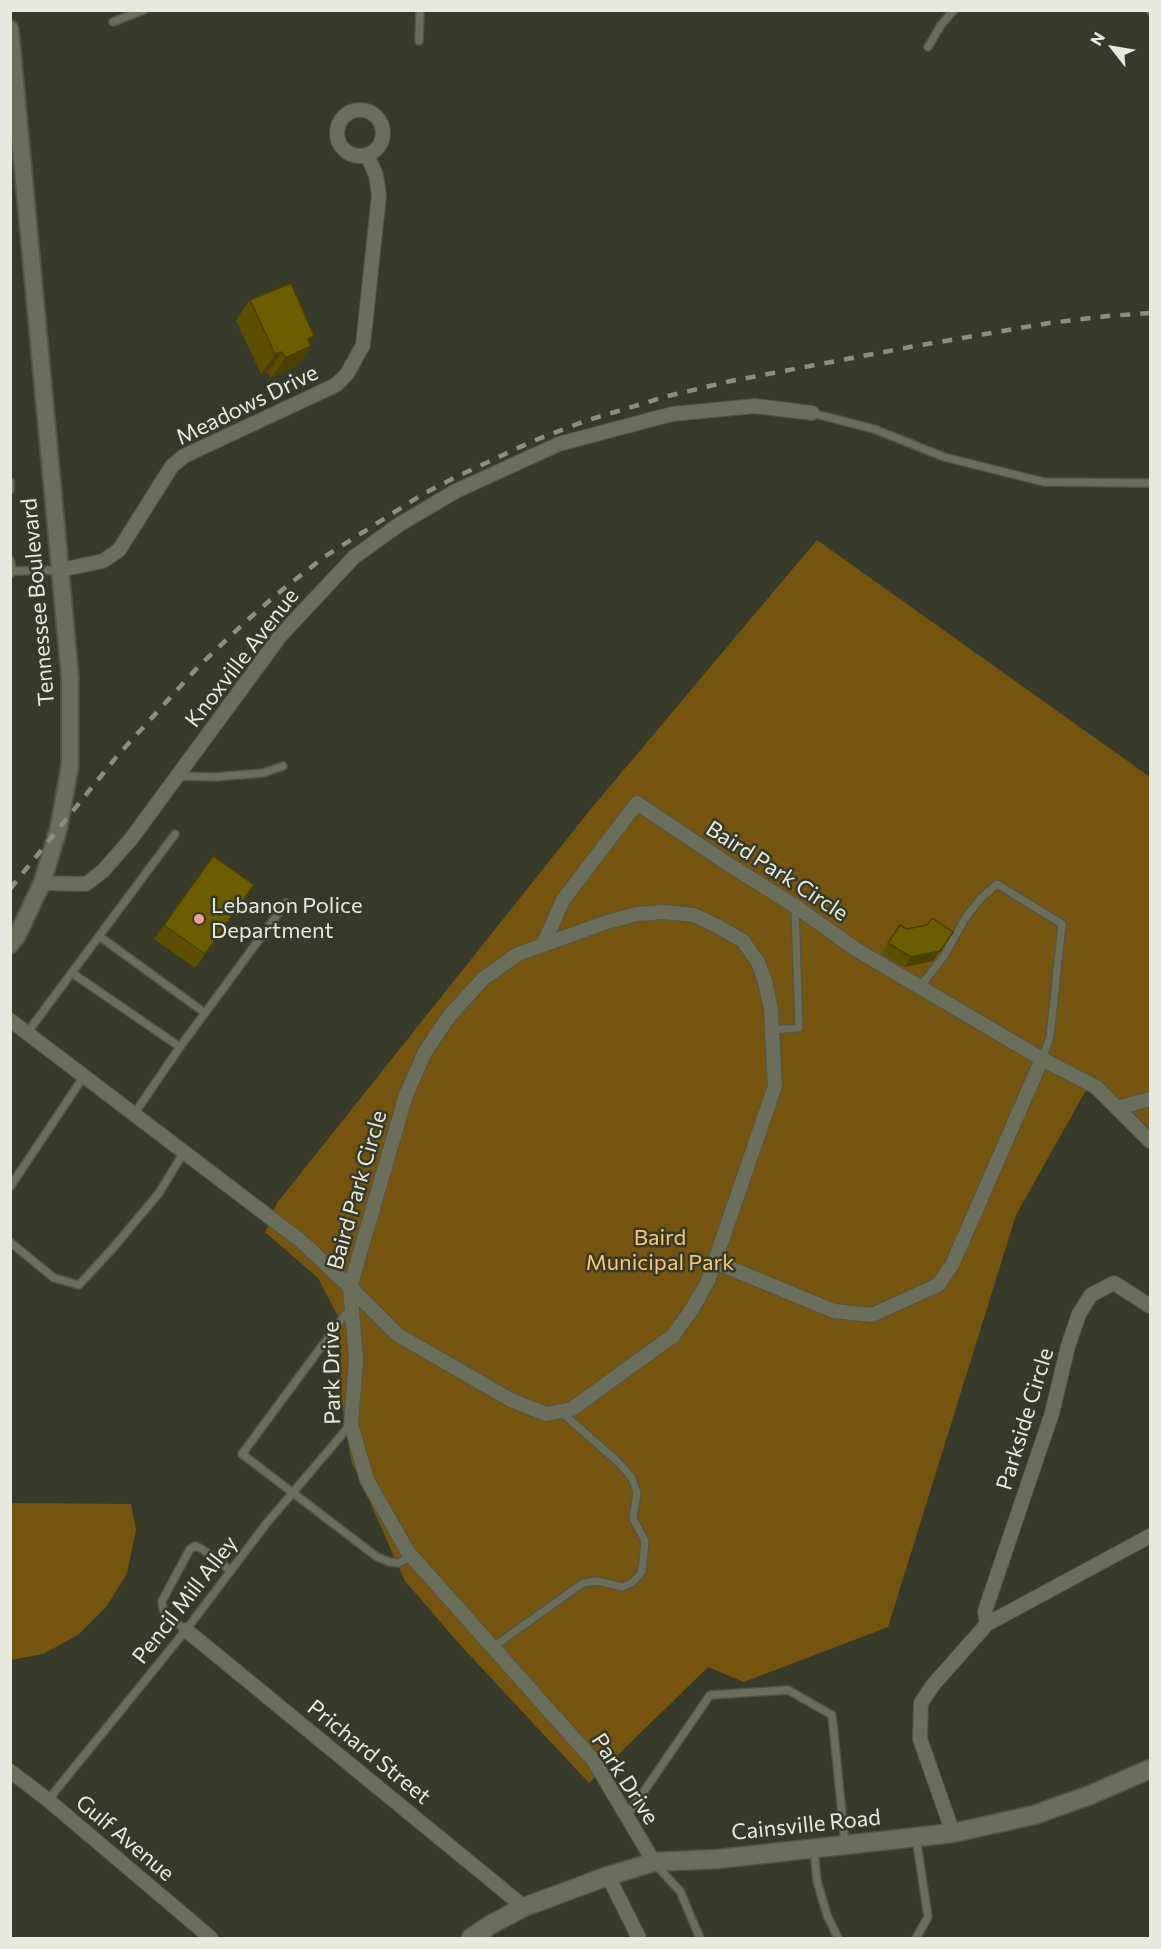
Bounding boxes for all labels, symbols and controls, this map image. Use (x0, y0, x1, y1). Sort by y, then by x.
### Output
north arrow (1083, 18, 1143, 78)
text: N (1086, 28, 1108, 49)
street label: Meadows Drive (172, 359, 322, 451)
street label: Tennessee Boulevard (16, 497, 60, 707)
street label: Knoxville Avenue (180, 583, 304, 733)
street label: Baird Park Circle (701, 815, 853, 927)
place label: Lebanon Police Department (211, 893, 363, 944)
marker: Lebanon Police Department (192, 912, 206, 926)
street label: Baird Park Circle (322, 1107, 392, 1273)
park label: Baird Municipal Park (586, 1225, 734, 1276)
street label: Park Drive (318, 1321, 346, 1425)
street label: Parkside Circle (991, 1345, 1059, 1493)
street label: Pencil Mill Alley (127, 1531, 243, 1669)
street label: Prichard Street (302, 1694, 436, 1810)
street label: Park Drive (586, 1728, 664, 1830)
street label: Gulf Avenue (70, 1789, 180, 1887)
street label: Cainsville Road (730, 1804, 882, 1846)

